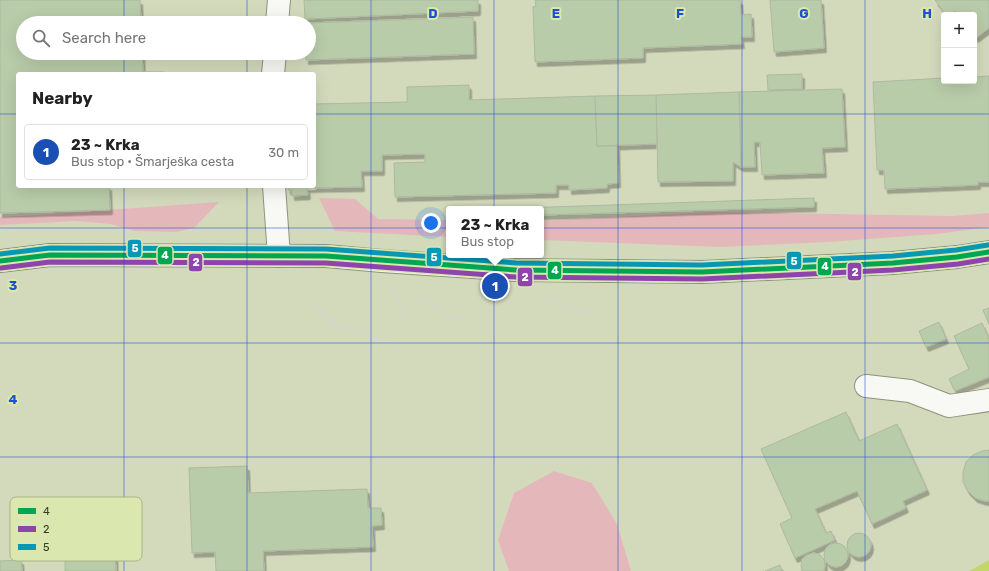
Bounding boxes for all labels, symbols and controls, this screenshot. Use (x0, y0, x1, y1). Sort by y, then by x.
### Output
text: D (428, 6, 438, 21)
text: E (552, 6, 560, 21)
text: F (676, 6, 684, 21)
text: G (799, 6, 809, 21)
text: H (922, 6, 932, 21)
map controls (941, 12, 977, 84)
button: + (941, 12, 977, 48)
search box (16, 16, 316, 60)
icon: search (30, 27, 52, 49)
text: Search here (62, 29, 146, 47)
button: − (941, 48, 977, 84)
text: Nearby (32, 88, 93, 108)
text: 23 ~ Krka (71, 136, 140, 154)
text: 1 (43, 145, 49, 160)
text: 30 m (268, 145, 299, 160)
text: Bus stop · Šmarješka cesta (71, 154, 234, 169)
popup (446, 206, 544, 258)
your location (421, 213, 441, 233)
text: 23 ~ Krka (461, 216, 529, 234)
text: Bus stop (461, 234, 514, 249)
line badge: 5 (127, 239, 142, 258)
text: 5 (131, 242, 139, 255)
line badge: 4 (157, 246, 173, 265)
line badge: 5 (426, 247, 442, 267)
text: 4 (161, 249, 169, 262)
text: 5 (430, 251, 438, 264)
line badge: 5 (786, 251, 802, 270)
line badge: 2 (188, 253, 203, 272)
text: 5 (790, 255, 798, 268)
text: 2 (192, 256, 200, 269)
line badge: 4 (817, 257, 832, 276)
text: 4 (821, 260, 829, 273)
line badge: 4 (547, 261, 562, 280)
line badge: 2 (847, 262, 862, 281)
text: 4 (551, 264, 559, 277)
text: 2 (851, 266, 859, 279)
line badge: 2 (517, 267, 533, 287)
pin: 1 (482, 271, 508, 301)
text: 2 (521, 271, 529, 284)
text: 3 (9, 278, 18, 293)
text: 4 (9, 392, 18, 407)
legend (10, 497, 142, 561)
text: 4 (43, 505, 50, 518)
text: 2 (43, 523, 49, 536)
text: 5 (43, 541, 50, 554)

